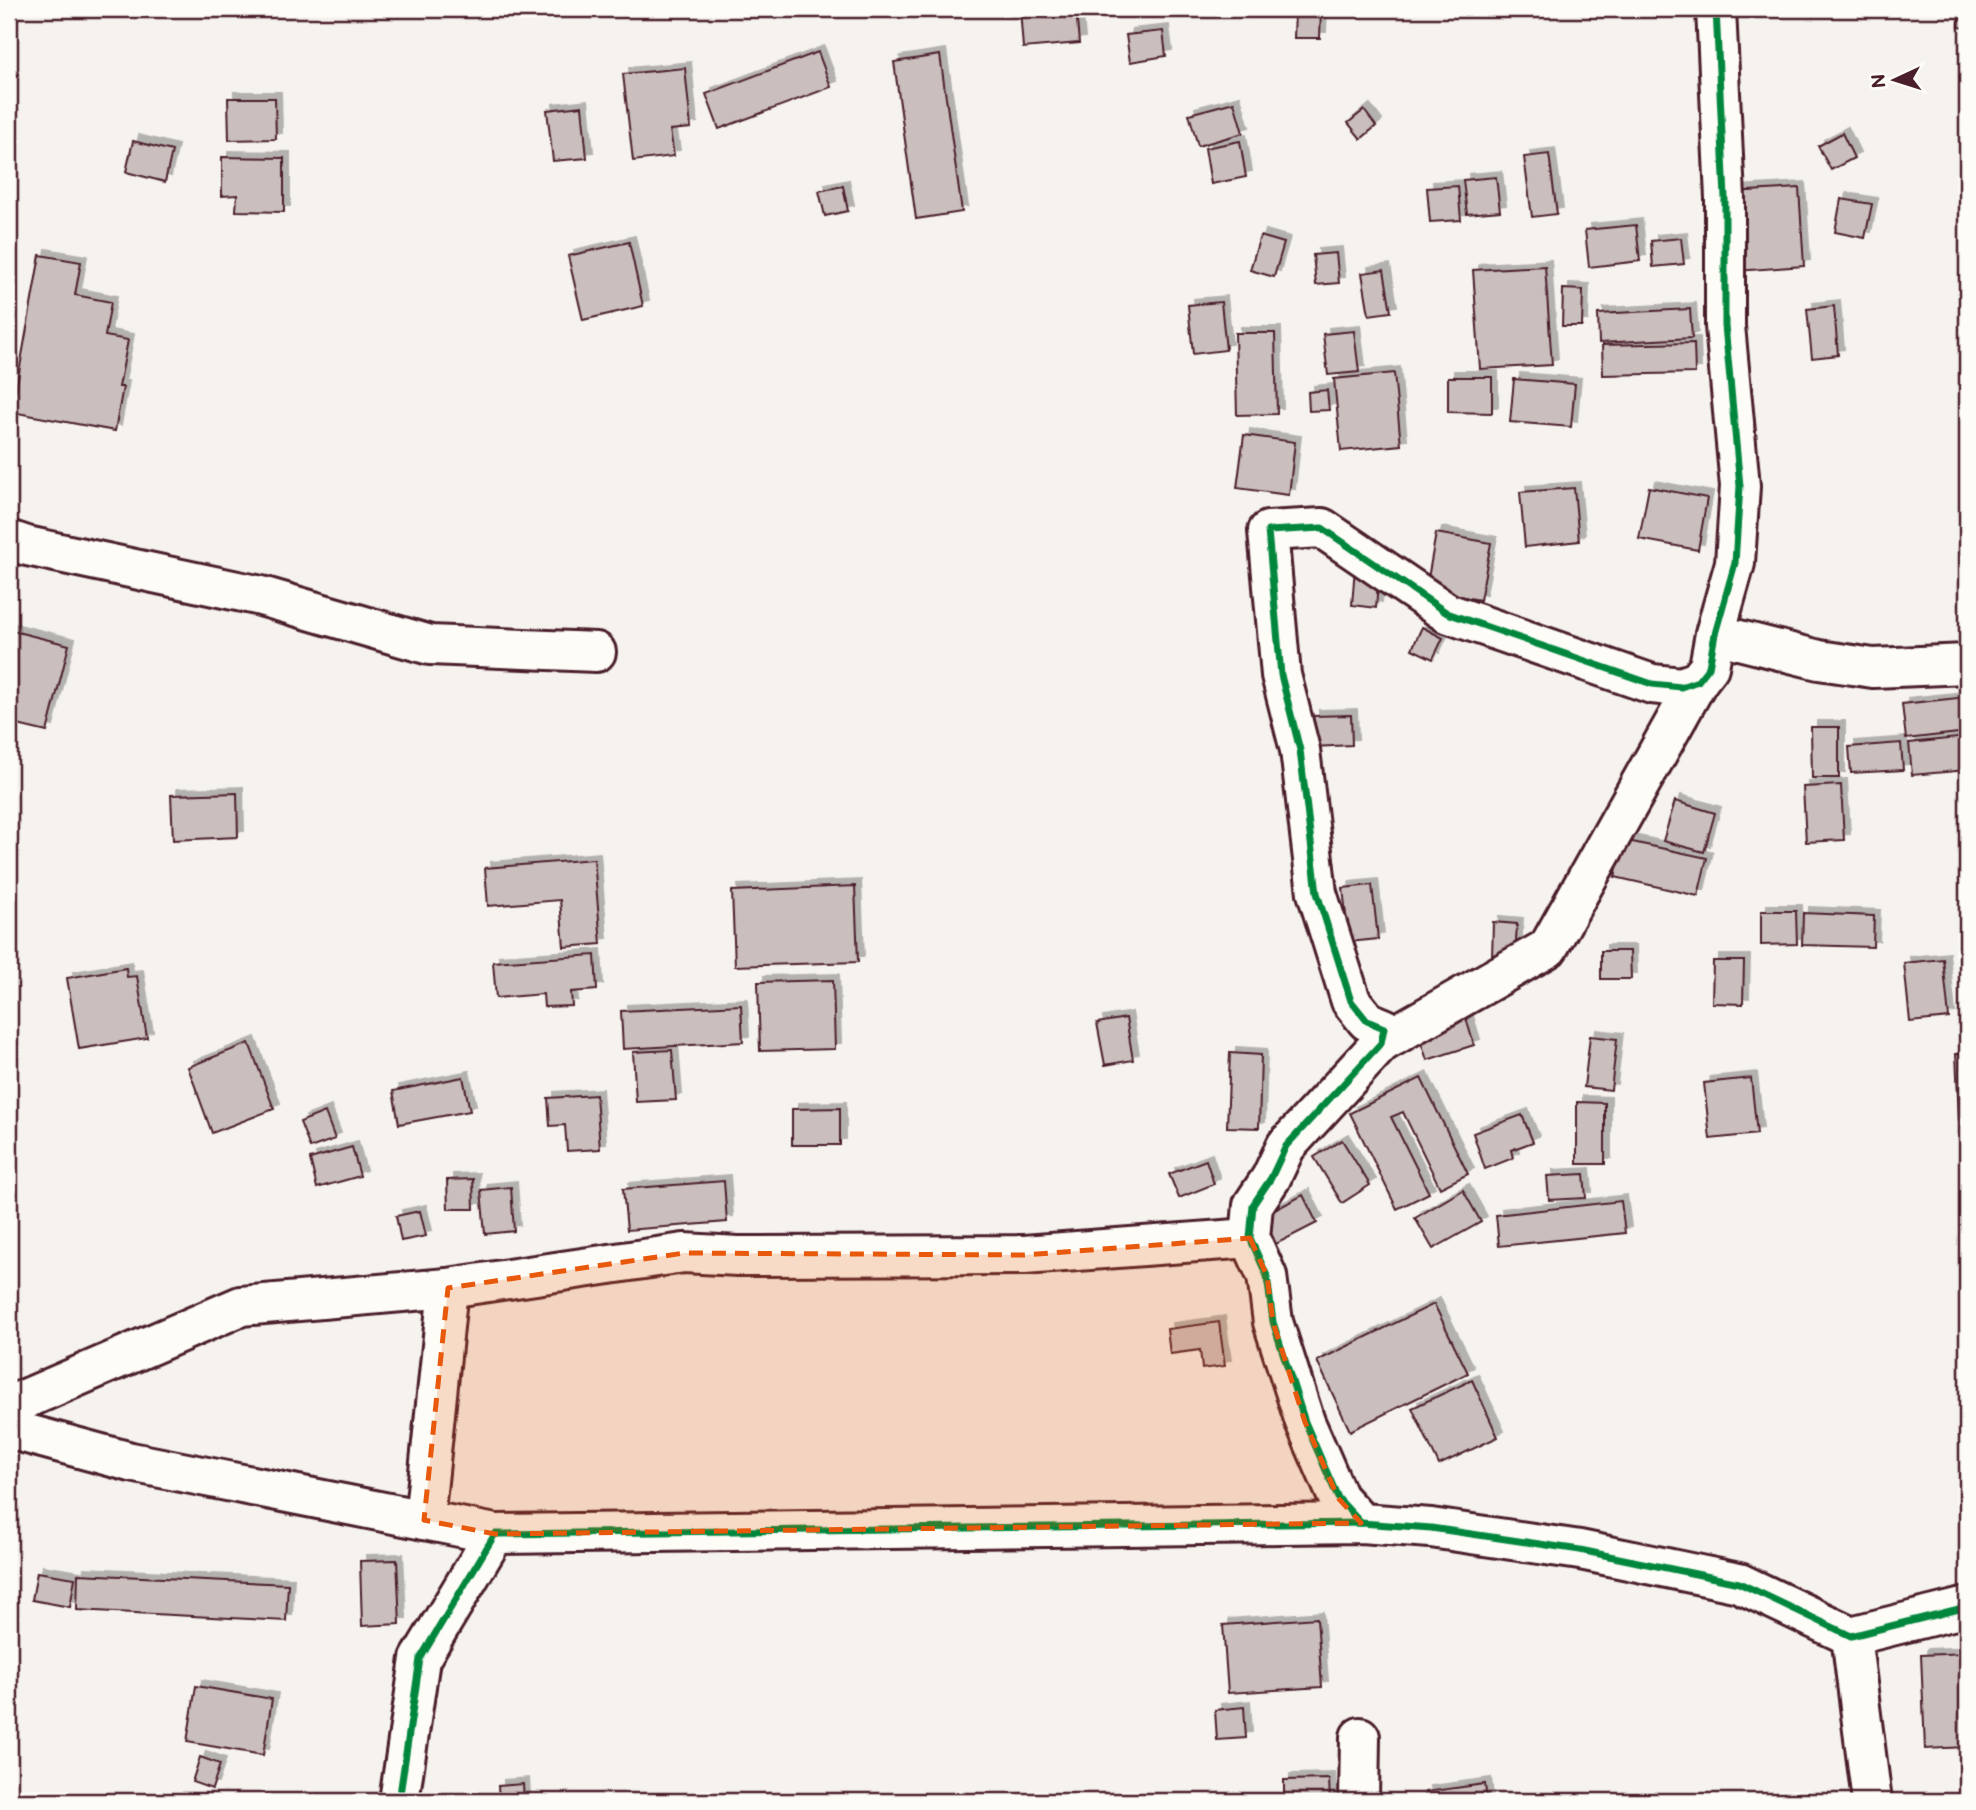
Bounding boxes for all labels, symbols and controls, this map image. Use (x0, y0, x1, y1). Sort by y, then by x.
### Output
north arrow (1860, 46, 1930, 116)
text: N (1868, 73, 1892, 89)

